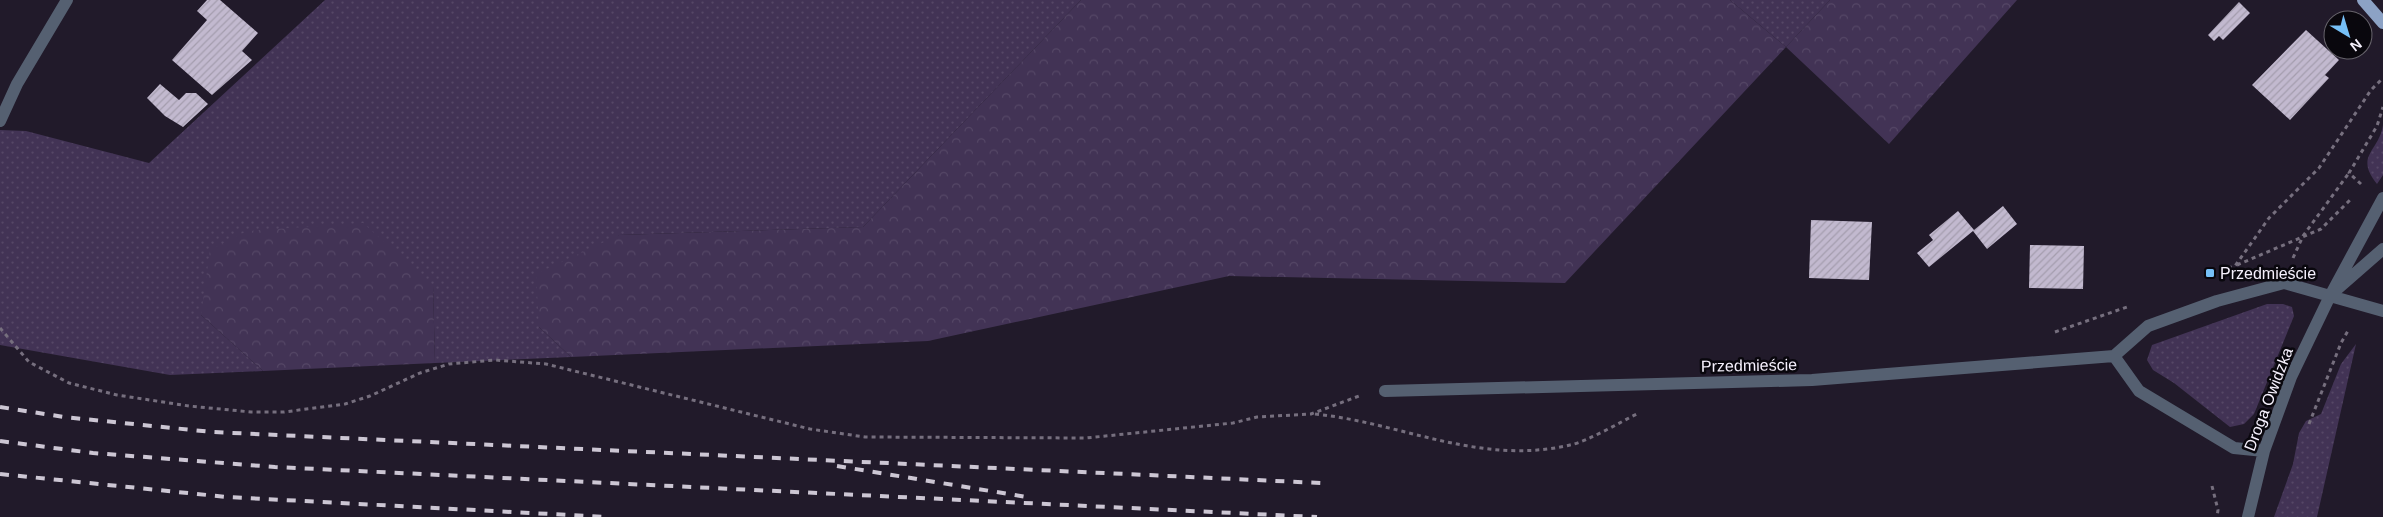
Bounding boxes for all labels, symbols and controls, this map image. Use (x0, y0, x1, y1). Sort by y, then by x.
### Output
north arrow (2323, 10, 2373, 60)
text: N (2347, 36, 2365, 55)
place label: Przedmieście (2220, 265, 2316, 282)
marker: Przedmieście (2204, 267, 2216, 279)
street label: Droga Owidzka (2241, 345, 2296, 453)
street label: Przedmieście (1701, 356, 1797, 375)

